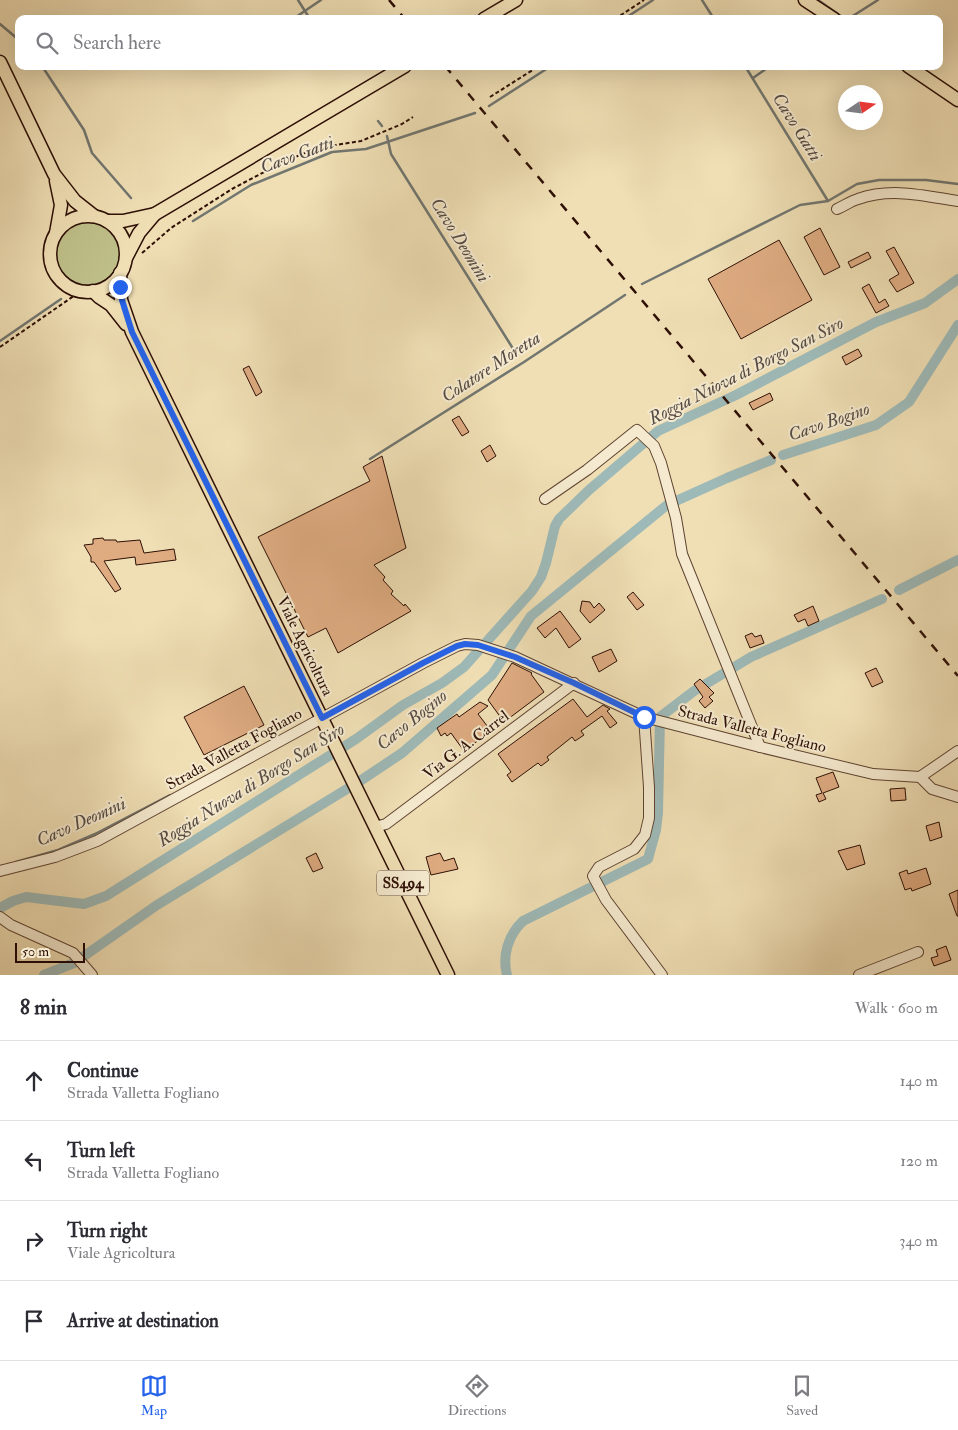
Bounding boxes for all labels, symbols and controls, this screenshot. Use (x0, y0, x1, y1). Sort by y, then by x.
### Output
search box (15, 15, 943, 70)
icon: search (33, 29, 61, 57)
text: Search here (73, 31, 161, 55)
north arrow (838, 85, 883, 130)
water label: Cavo Gatti (767, 89, 827, 166)
water label: Cavo Gatti (257, 131, 337, 179)
water label: Cavo Deomini (425, 193, 495, 287)
route end (109, 276, 132, 299)
water label: Roggia Nuova di Borgo San Siro (644, 312, 848, 431)
water label: Colatore Moretta (437, 326, 545, 408)
water label: Cavo Bogino (785, 397, 873, 447)
street label: Viale Agricoltura (272, 593, 338, 699)
water label: Cavo Bogino (372, 684, 452, 756)
street label: Strada Valletta Fogliano (676, 701, 829, 757)
street label: Strada Valletta Fogliano (163, 703, 306, 795)
street label: Via G. A. Carrel (419, 706, 513, 784)
route start (633, 706, 656, 729)
water label: Roggia Nuova di Borgo San Siro (152, 718, 349, 853)
water label: Cavo Deomini (33, 792, 129, 852)
road number: SS494 (377, 870, 429, 896)
scale bar (15, 940, 85, 963)
text: 50 m (22, 943, 49, 960)
text: 8 min (20, 994, 67, 1021)
text: Walk · 600 m (855, 998, 938, 1018)
text: Continue (67, 1059, 138, 1083)
icon: ahead (20, 1067, 48, 1095)
text: 140 m (900, 1071, 938, 1091)
text: Strada Valletta Fogliano (67, 1083, 219, 1103)
text: Turn left (67, 1139, 135, 1163)
icon: left (20, 1147, 48, 1175)
text: 120 m (900, 1151, 938, 1171)
text: Strada Valletta Fogliano (67, 1163, 219, 1183)
text: Turn right (67, 1219, 147, 1243)
icon: right (20, 1227, 48, 1255)
text: 340 m (899, 1231, 938, 1251)
text: Viale Agricoltura (67, 1243, 175, 1263)
icon: arrive (20, 1307, 48, 1335)
text: Arrive at destination (67, 1309, 219, 1333)
tab: Map (140, 1372, 168, 1419)
tab: Directions (448, 1372, 506, 1419)
tab: Saved (786, 1372, 818, 1419)

